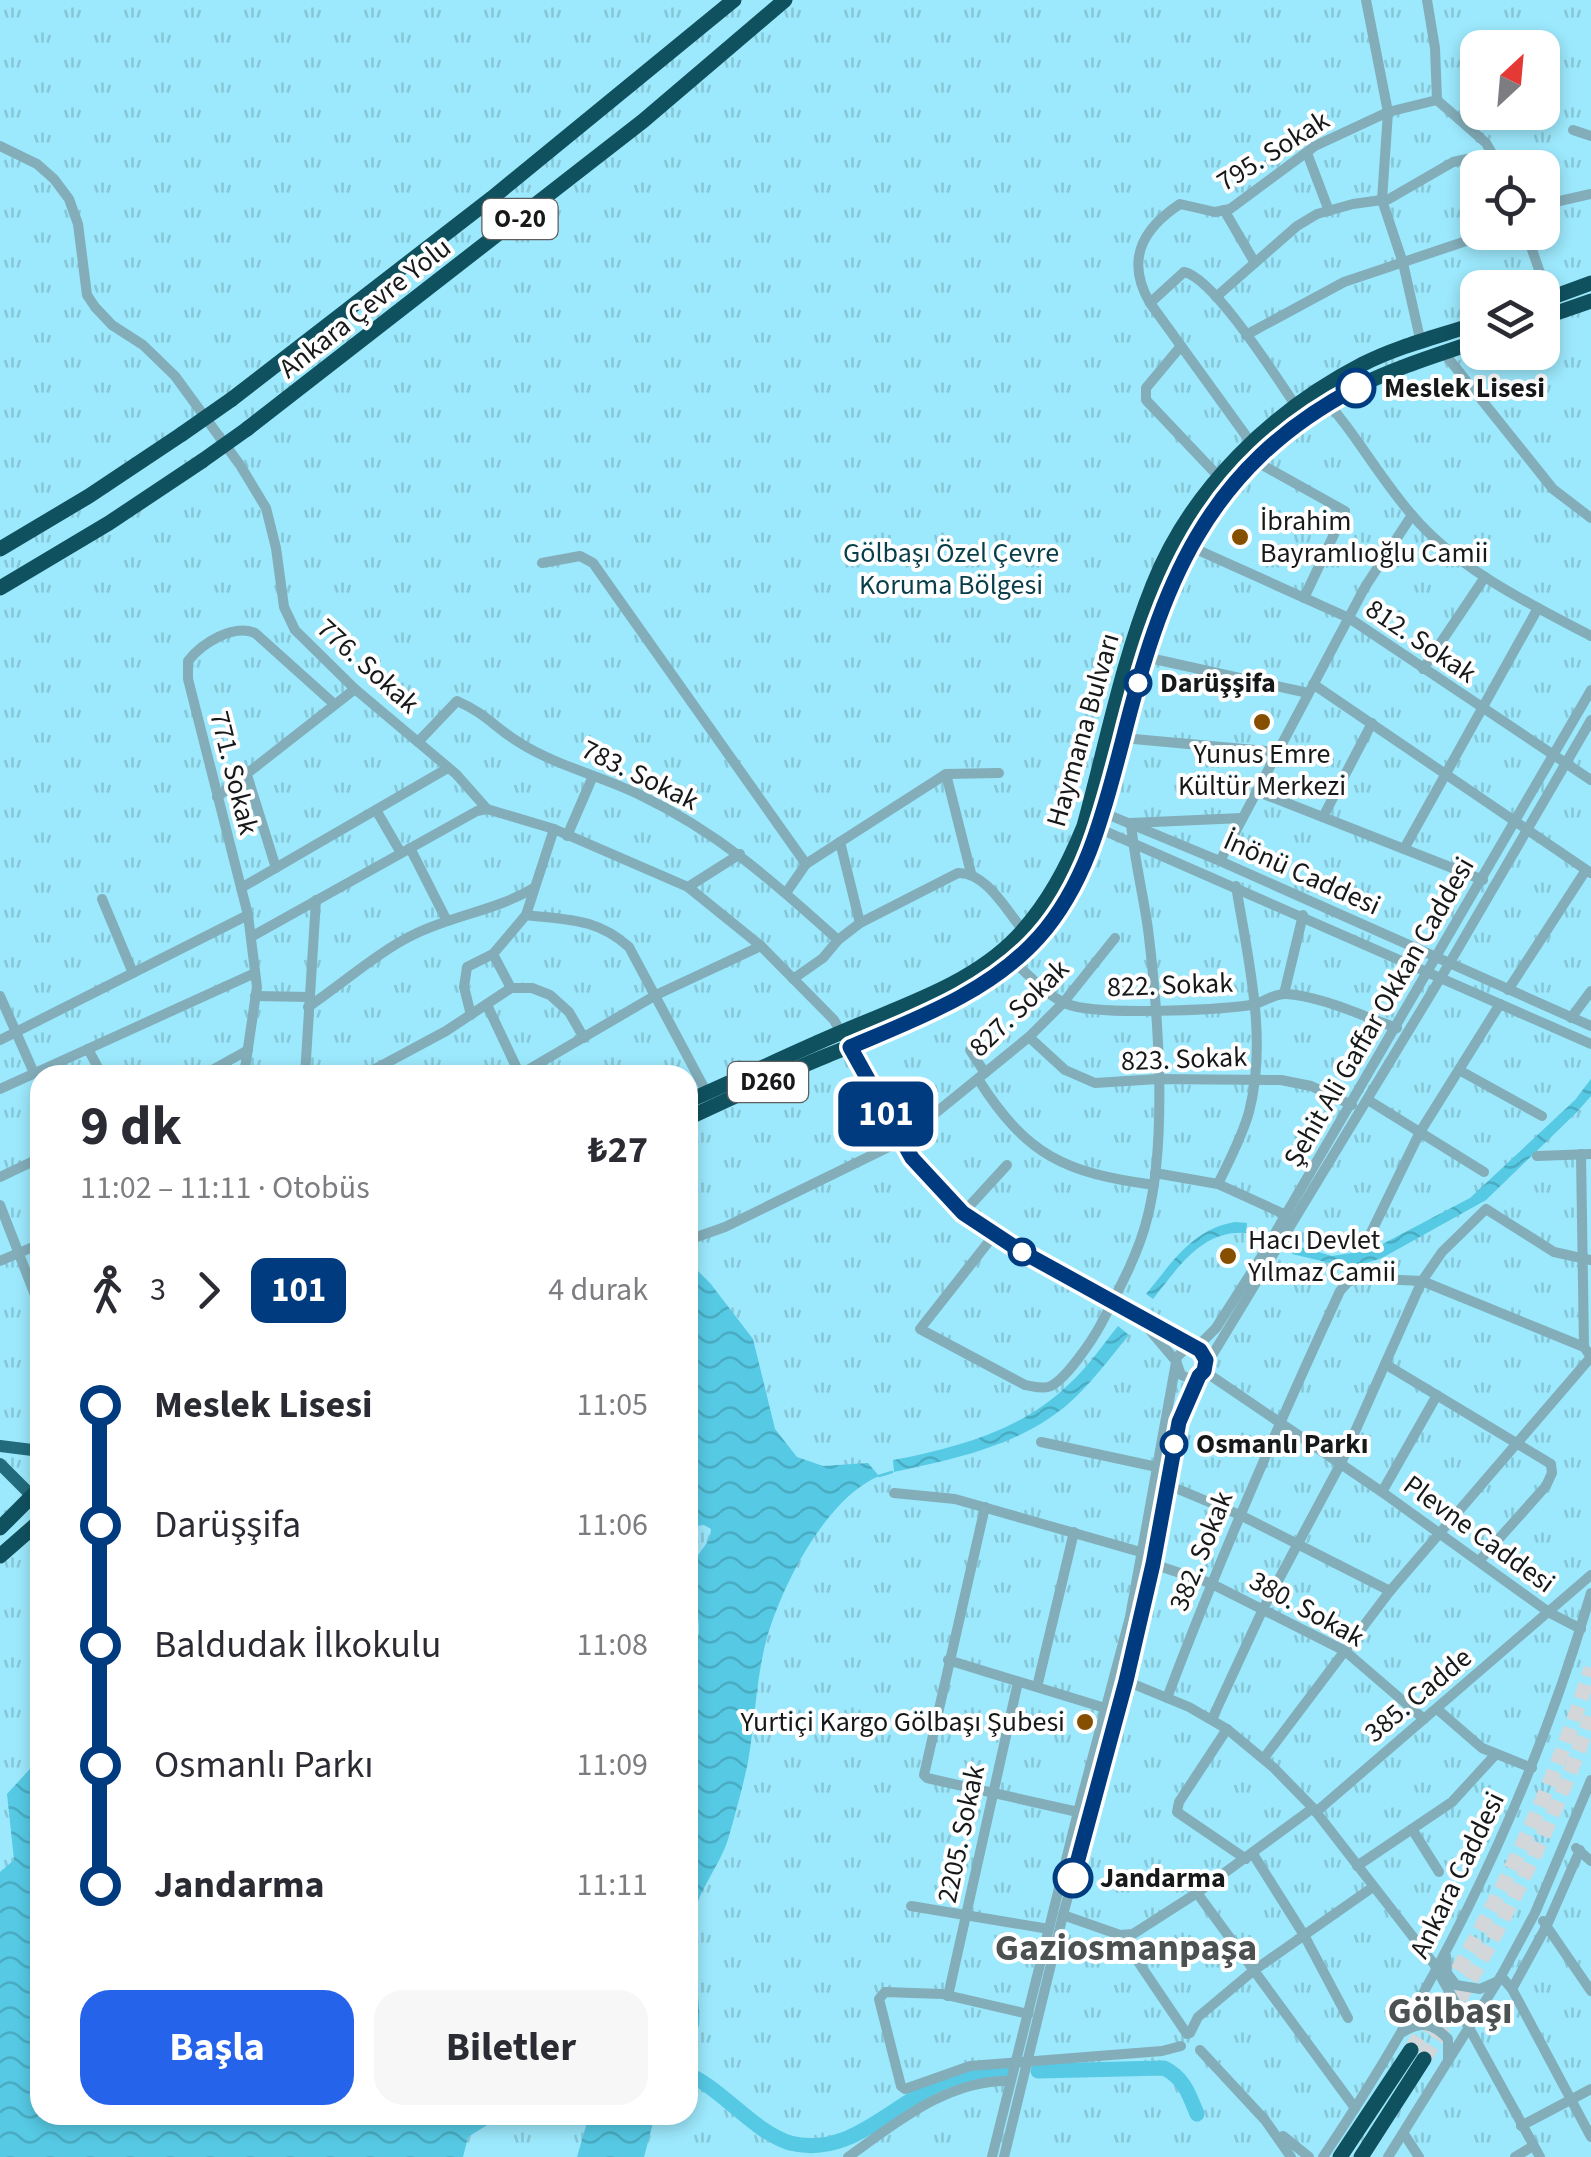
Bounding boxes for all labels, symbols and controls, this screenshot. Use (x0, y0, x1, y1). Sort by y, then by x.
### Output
north arrow (1460, 30, 1560, 130)
map controls (1460, 30, 1560, 370)
street label: 795. Sokak (1209, 101, 1337, 201)
button: locate (1460, 150, 1560, 250)
road number: O-20 (482, 199, 558, 239)
street label: Ankara Çevre Yolu (270, 228, 460, 388)
button: layers (1460, 270, 1560, 370)
place label: Meslek Lisesi (1384, 368, 1545, 408)
marker: Meslek Lisesi (1337, 369, 1375, 407)
place label: İbrahim Bayramlıoğlu Camii (1260, 501, 1488, 573)
marker: İbrahim Bayramlıoğlu Camii (1229, 526, 1251, 548)
park label: Gölbaşı Özel Çevre Koruma Bölgesi (843, 533, 1059, 605)
street label: 812. Sokak (1358, 589, 1485, 693)
street label: 776. Sokak (308, 609, 428, 723)
street label: Haymana Bulvarı (1036, 628, 1130, 832)
place label: Darüşşifa (1160, 663, 1276, 703)
marker: Darüşşifa (1125, 670, 1151, 696)
street label: 771. Sokak (199, 707, 269, 839)
marker: Yunus Emre Kültür Merkezi (1251, 711, 1273, 733)
street label: 783. Sokak (575, 729, 706, 821)
place label: Yunus Emre Kültür Merkezi (1178, 734, 1346, 806)
street label: İnönü Caddesi (1217, 821, 1387, 925)
street label: Şehit Ali Gaffar Okkan Caddesi (1274, 850, 1484, 1174)
street label: 827. Sokak (960, 950, 1078, 1066)
street label: 822. Sokak (1106, 963, 1234, 1007)
street label: 823. Sokak (1120, 1037, 1248, 1081)
road number: D260 (728, 1062, 808, 1102)
line badge: 101 (828, 1082, 944, 1146)
text: 9 dk (80, 1088, 182, 1166)
text: 101 (858, 1089, 914, 1139)
text: ₺27 (588, 1123, 648, 1177)
text: 11:02 – 11:11 · Otobüs (80, 1165, 370, 1211)
place label: Hacı Devlet Yılmaz Camii (1247, 1220, 1396, 1292)
unlabelled marker (1009, 1239, 1035, 1265)
marker: Hacı Devlet Yılmaz Camii (1217, 1245, 1239, 1267)
icon: walk (80, 1263, 135, 1318)
icon: forward (181, 1263, 236, 1318)
text: 101 (271, 1265, 326, 1315)
text: 3 (150, 1267, 166, 1313)
text: 4 durak (548, 1267, 648, 1313)
text: Meslek Lisesi (154, 1378, 372, 1432)
text: 11:05 (576, 1382, 648, 1428)
place label: Osmanlı Parkı (1196, 1424, 1368, 1464)
marker: Osmanlı Parkı (1161, 1431, 1187, 1457)
street label: Plevne Caddesi (1395, 1465, 1563, 1603)
street label: 382. Sokak (1159, 1485, 1243, 1617)
text: Darüşşifa (154, 1498, 301, 1552)
text: 11:06 (576, 1502, 648, 1548)
street label: 380. Sokak (1242, 1561, 1372, 1657)
text: Baldudak İlkokulu (154, 1618, 441, 1672)
text: 11:08 (576, 1622, 648, 1668)
street label: 385. Cadde (1356, 1638, 1480, 1752)
place label: Yurtiçi Kargo Gölbaşı Şubesi (740, 1702, 1065, 1742)
marker: Yurtiçi Kargo Gölbaşı Şubesi (1074, 1711, 1096, 1733)
text: Osmanlı Parkı (154, 1738, 374, 1792)
text: 11:09 (576, 1742, 648, 1788)
street label: 2205. Sokak (927, 1761, 995, 1907)
street label: Ankara Caddesi (1399, 1785, 1515, 1965)
text: Jandarma (154, 1858, 325, 1912)
place label: Jandarma (1100, 1858, 1226, 1898)
marker: Jandarma (1054, 1859, 1092, 1897)
text: 11:11 (576, 1862, 648, 1908)
district label: Gaziosmanpaşa (995, 1921, 1257, 1975)
district label: Gölbaşı (1388, 1984, 1512, 2038)
button: Başla (80, 1990, 354, 2105)
button: Biletler (374, 1990, 648, 2105)

